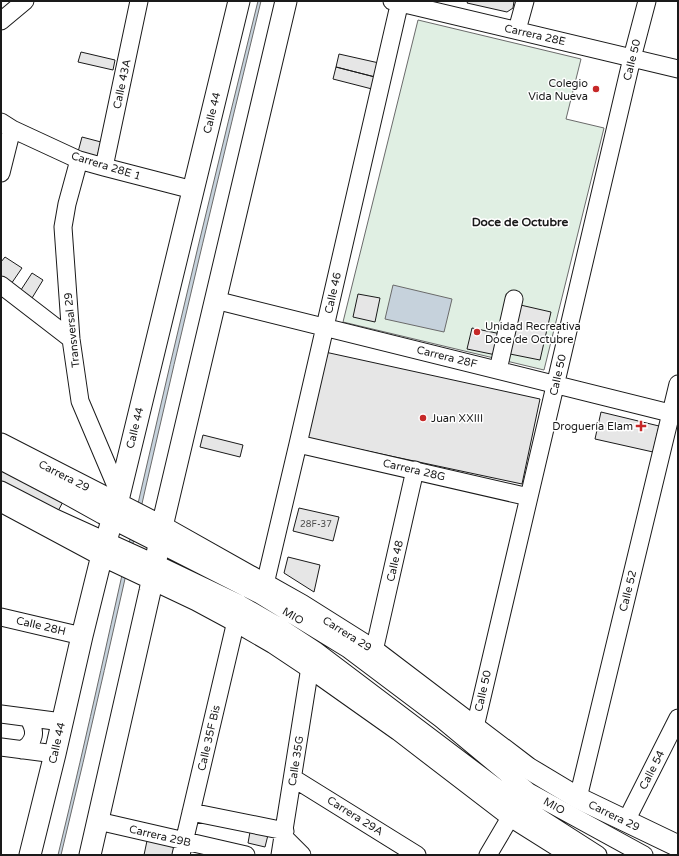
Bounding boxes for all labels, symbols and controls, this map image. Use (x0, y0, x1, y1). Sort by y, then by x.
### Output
street label: Carrera 28E (503, 22, 567, 48)
street label: Calle 50 (621, 38, 643, 82)
street label: Calle 43A (110, 58, 134, 110)
place label: Colegio Vida Nueva (528, 77, 588, 103)
marker: Colegio Vida Nueva (591, 84, 601, 94)
street label: Calle 44 (201, 91, 223, 135)
street label: Carrera 28E 1 (70, 149, 142, 183)
district label: Doce de Octubre (472, 215, 568, 229)
street label: Calle 46 (322, 271, 344, 315)
street label: Transversal 29 (62, 292, 82, 368)
place label: Unidad Recreativa Doce de Octubre (485, 320, 581, 346)
marker: Unidad Recreativa Doce de Octubre (472, 327, 482, 337)
street label: Carrera 28F (415, 343, 479, 371)
street label: Calle 50 (547, 353, 569, 397)
street label: Calle 44 (124, 406, 146, 450)
place label: Juan XXIII (431, 412, 483, 425)
marker: Juan XXIII (418, 413, 428, 423)
place label: Droguería Elam (552, 420, 633, 433)
marker: Droguería Elam (636, 421, 646, 431)
street label: Carrera 28G (381, 456, 447, 484)
street label: Carrera 29 (36, 458, 92, 494)
house number: 28F-37 (300, 519, 332, 530)
street label: Calle 48 (384, 539, 406, 583)
street label: Calle 52 (617, 569, 639, 613)
street label: MIO (280, 605, 306, 627)
street label: Calle 28H (15, 614, 67, 638)
street label: Carrera 29 (320, 614, 374, 654)
street label: Calle 50 (472, 669, 494, 713)
street label: Calle 35F Bis (195, 704, 223, 772)
street label: Calle 44 (46, 721, 68, 765)
street label: Calle 35G (286, 735, 306, 787)
street label: Calle 54 (637, 748, 667, 792)
street label: Carrera 29A (325, 794, 385, 838)
street label: MIO (541, 795, 567, 817)
street label: Carrera 29 (586, 798, 642, 834)
street label: Carrera 29B (128, 823, 193, 850)

